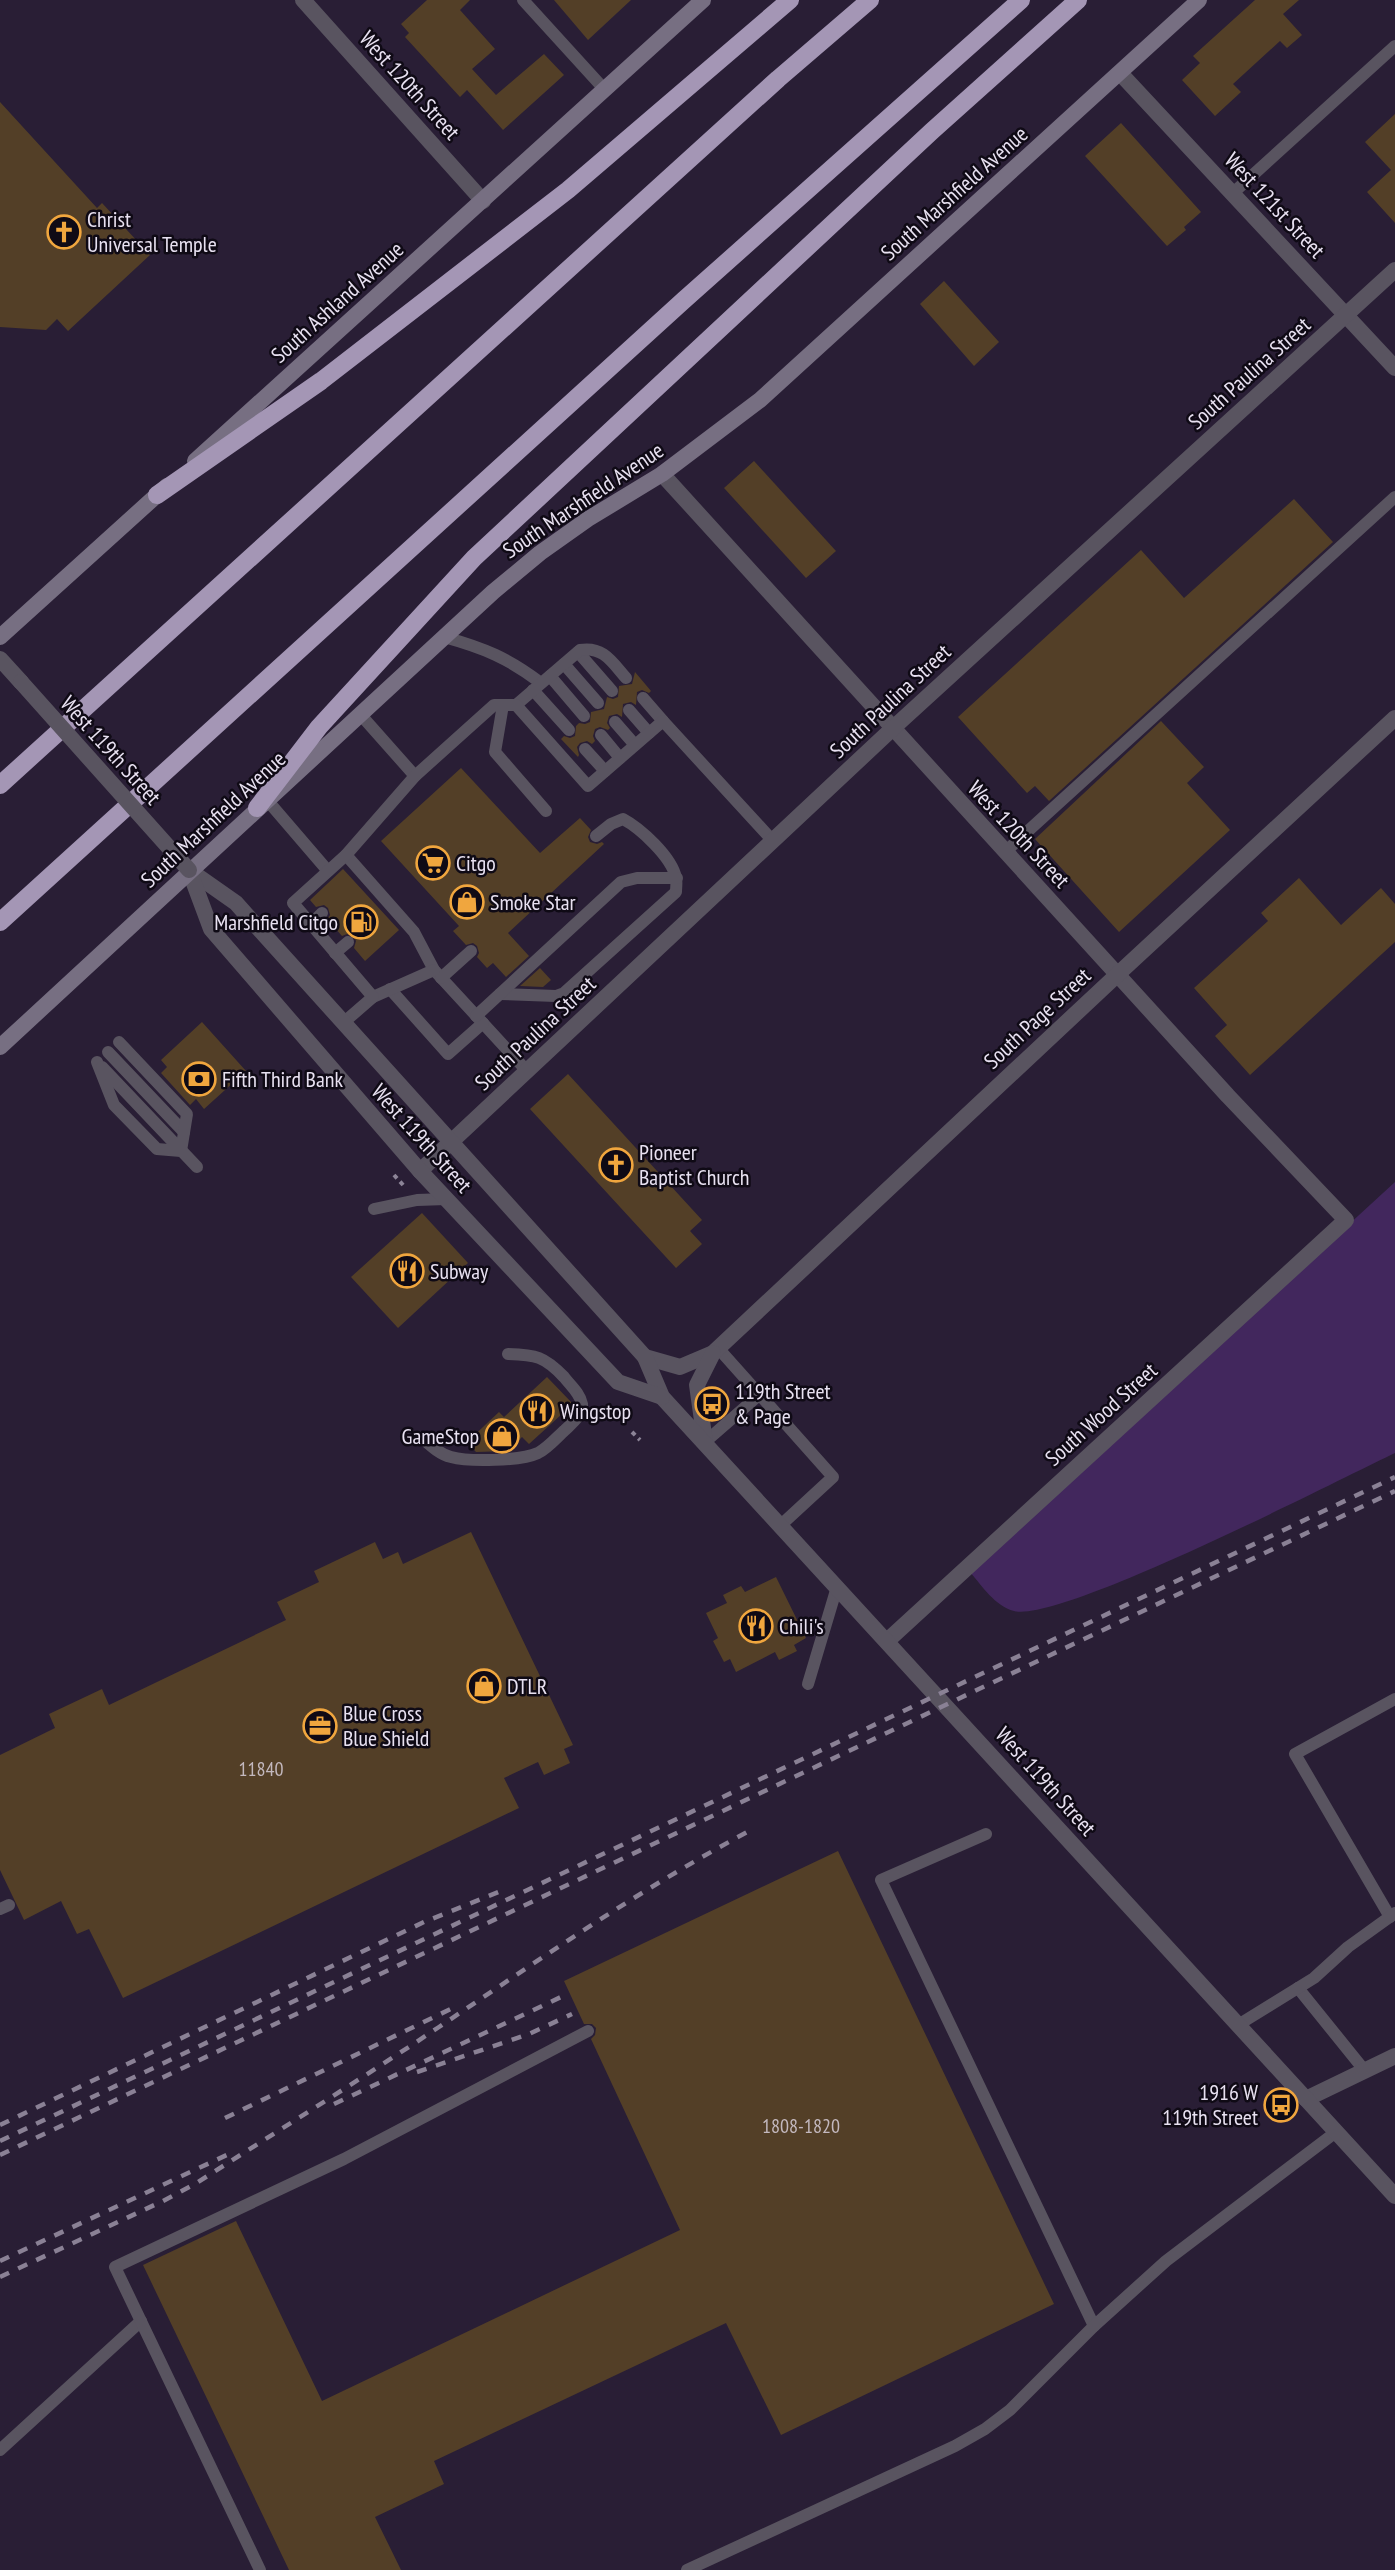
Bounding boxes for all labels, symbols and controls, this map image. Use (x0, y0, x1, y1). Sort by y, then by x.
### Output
street label: West 120th Street (354, 25, 466, 145)
street label: South Marshfield Avenue (875, 120, 1033, 266)
street label: West 121st Street (1219, 146, 1331, 264)
place label: Christ Universal Temple (87, 205, 217, 258)
church icon: Christ Universal Temple (46, 214, 82, 250)
street label: South Ashland Avenue (265, 235, 409, 369)
street label: South Paulina Street (1182, 311, 1316, 435)
street label: South Marshfield Avenue (497, 436, 669, 564)
street label: South Paulina Street (824, 638, 956, 764)
street label: West 119th Street (55, 690, 167, 810)
street label: South Marshfield Avenue (135, 745, 291, 893)
street label: West 120th Street (962, 774, 1076, 894)
supermarket icon: Citgo (415, 845, 451, 881)
place label: Citgo (456, 849, 496, 877)
shop icon: Smoke Star (449, 884, 485, 920)
place label: Smoke Star (490, 888, 576, 916)
fuel station icon: Marshfield Citgo (343, 904, 379, 940)
place label: Marshfield Citgo (214, 908, 338, 936)
street label: South Page Street (978, 961, 1096, 1075)
street label: South Paulina Street (469, 970, 601, 1096)
bank icon: Fifth Third Bank (181, 1061, 217, 1097)
place label: Fifth Third Bank (222, 1065, 343, 1093)
street label: West 119th Street (366, 1078, 478, 1198)
place label: Pioneer Baptist Church (639, 1138, 750, 1191)
church icon: Pioneer Baptist Church (598, 1147, 634, 1183)
restaurant icon: Subway (389, 1253, 425, 1289)
place label: Subway (430, 1257, 489, 1285)
street label: South Wood Street (1039, 1356, 1163, 1472)
place label: 119th Street & Page (735, 1377, 831, 1430)
bus stop icon: 119th Street & Page (694, 1386, 730, 1422)
restaurant icon: Wingstop (519, 1393, 555, 1429)
place label: Wingstop (560, 1397, 631, 1425)
shop icon: GameStop (484, 1418, 520, 1454)
place label: GameStop (402, 1422, 479, 1450)
restaurant icon: Chili's (738, 1608, 774, 1644)
place label: Chili's (779, 1612, 824, 1640)
shop icon: DTLR (466, 1668, 502, 1704)
place label: DTLR (507, 1672, 547, 1700)
place label: Blue Cross Blue Shield (343, 1699, 429, 1752)
office icon: Blue Cross Blue Shield (302, 1708, 338, 1744)
street label: West 119th Street (990, 1721, 1102, 1841)
house number: 11840 (239, 1756, 284, 1782)
place label: 1916 W 119th Street (1162, 2078, 1258, 2131)
bus stop icon: 1916 W 119th Street (1263, 2087, 1299, 2123)
house number: 1808-1820 (762, 2113, 840, 2139)

